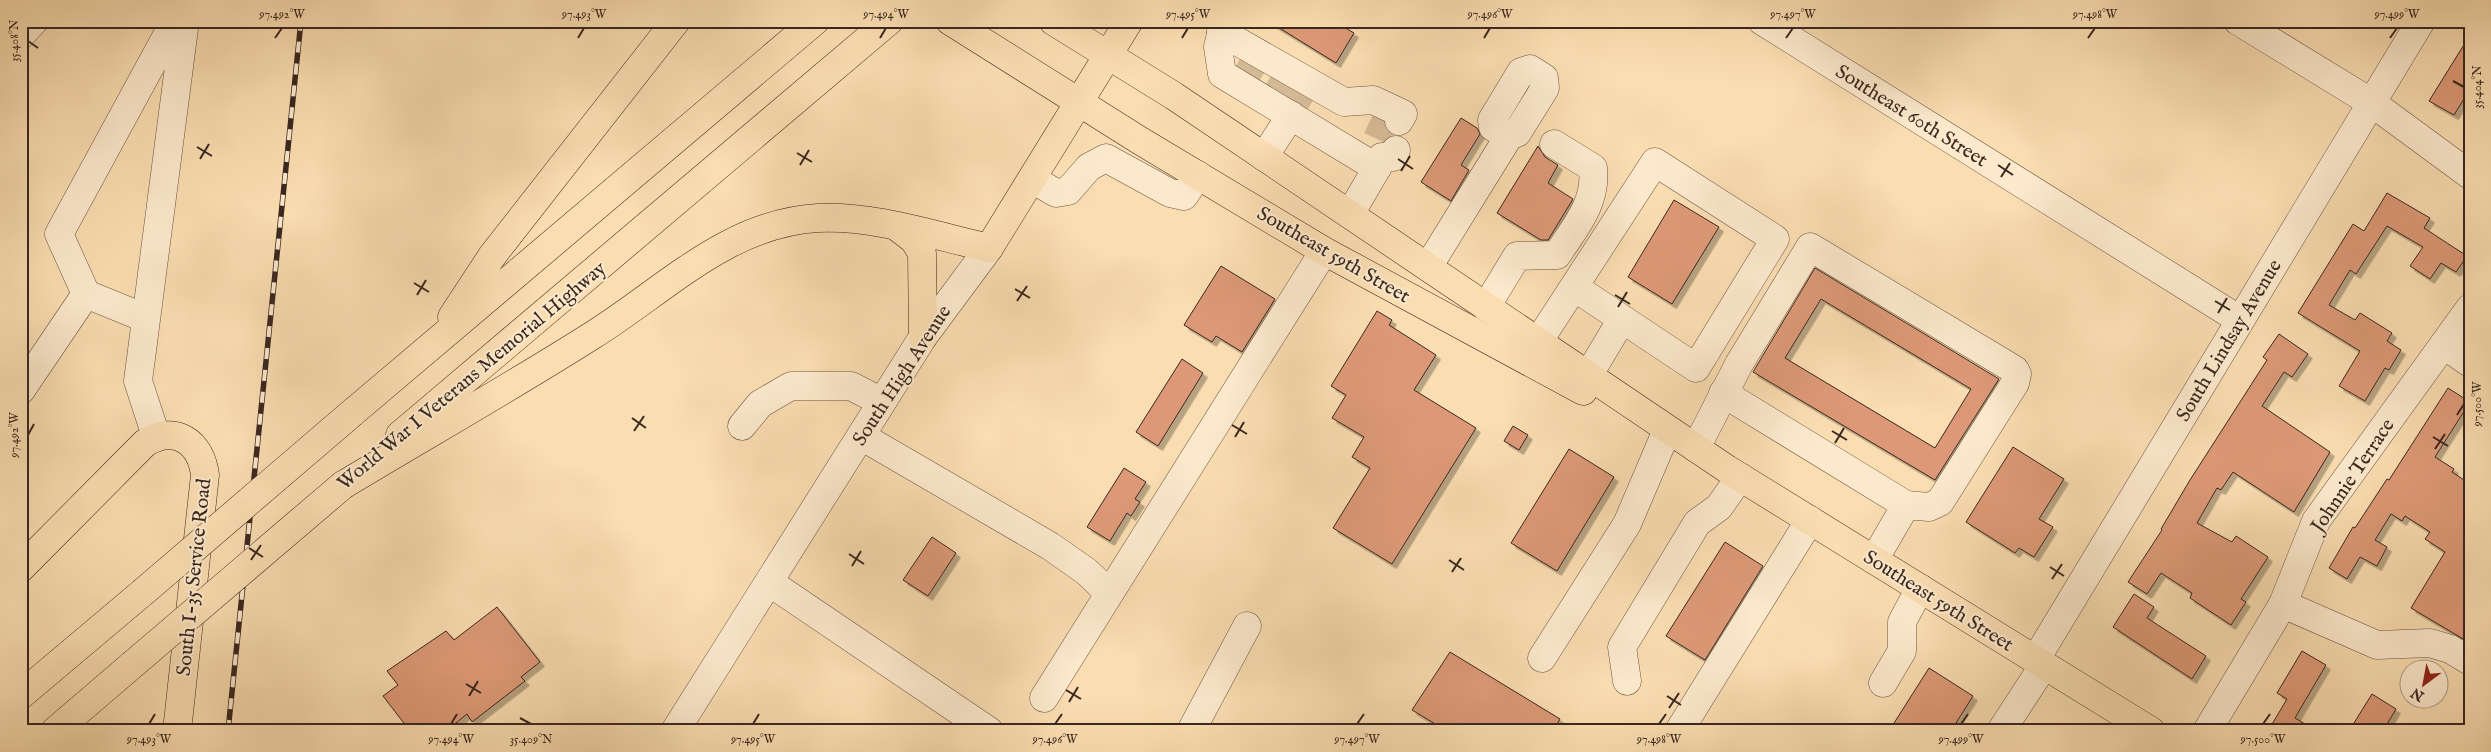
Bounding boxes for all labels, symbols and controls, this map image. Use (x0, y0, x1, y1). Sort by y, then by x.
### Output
text: 97.492°W (258, 7, 305, 22)
text: 97.493°W (561, 7, 607, 22)
text: 97.494°W (862, 7, 909, 22)
text: 97.495°W (1165, 7, 1211, 22)
text: 97.496°W (1467, 7, 1513, 22)
text: 97.497°W (1769, 7, 1816, 22)
text: 97.498°W (2072, 7, 2118, 22)
text: 97.499°W (2373, 7, 2420, 22)
text: 35.408°N (7, 19, 22, 62)
street label: Southeast 60th Street (1831, 59, 1992, 173)
text: 35.404°N (2470, 65, 2485, 109)
street label: Southeast 59th Street (1252, 201, 1414, 309)
street label: South Lindsay Avenue (2171, 255, 2288, 426)
street label: World War I Veterans Memorial Highway (332, 256, 612, 496)
street label: South High Avenue (847, 301, 957, 451)
text: 97.500°W (2470, 381, 2485, 427)
text: 97.492°W (7, 412, 22, 459)
street label: Johnnie Terrace (2305, 414, 2401, 539)
street label: South I-35 Service Road (172, 477, 217, 677)
street label: Southeast 59th Street (1858, 545, 2018, 658)
north arrow (2398, 660, 2448, 710)
text: N (2408, 683, 2428, 706)
text: 97.493°W (126, 732, 172, 747)
text: 97.494°W (427, 732, 474, 747)
text: 35.409°N (510, 732, 553, 747)
text: 97.495°W (730, 732, 776, 747)
text: 97.496°W (1032, 732, 1078, 747)
text: 97.497°W (1333, 732, 1380, 747)
text: 97.498°W (1636, 732, 1682, 747)
text: 97.499°W (1937, 732, 1984, 747)
text: 97.500°W (2240, 732, 2286, 747)

